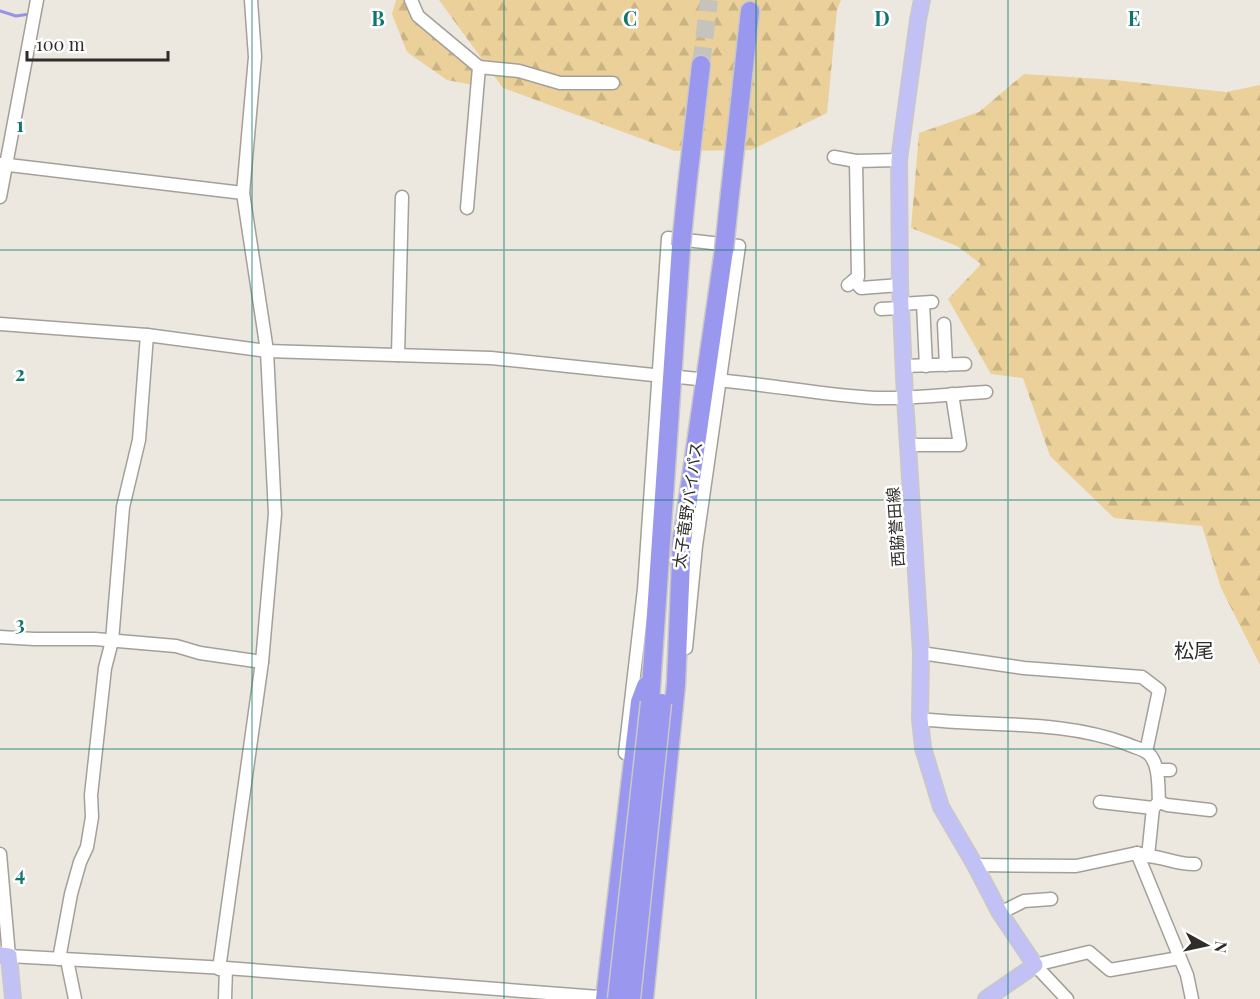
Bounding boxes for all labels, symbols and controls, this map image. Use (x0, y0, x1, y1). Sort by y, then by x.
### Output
text: B (371, 4, 385, 31)
text: C (623, 4, 637, 31)
text: D (874, 4, 890, 31)
text: E (1128, 4, 1140, 31)
scale bar (27, 24, 168, 62)
text: 100 m (36, 32, 85, 56)
text: 1 (16, 110, 24, 137)
text: 2 (15, 359, 25, 386)
street label: 太子竜野バイパス (668, 440, 706, 570)
street label: 西脇誉田線 (882, 486, 908, 568)
text: 3 (15, 609, 25, 636)
district label: 松尾 (1174, 636, 1214, 663)
text: 4 (15, 859, 25, 886)
north arrow (1176, 915, 1236, 975)
text: N (1210, 940, 1233, 955)

